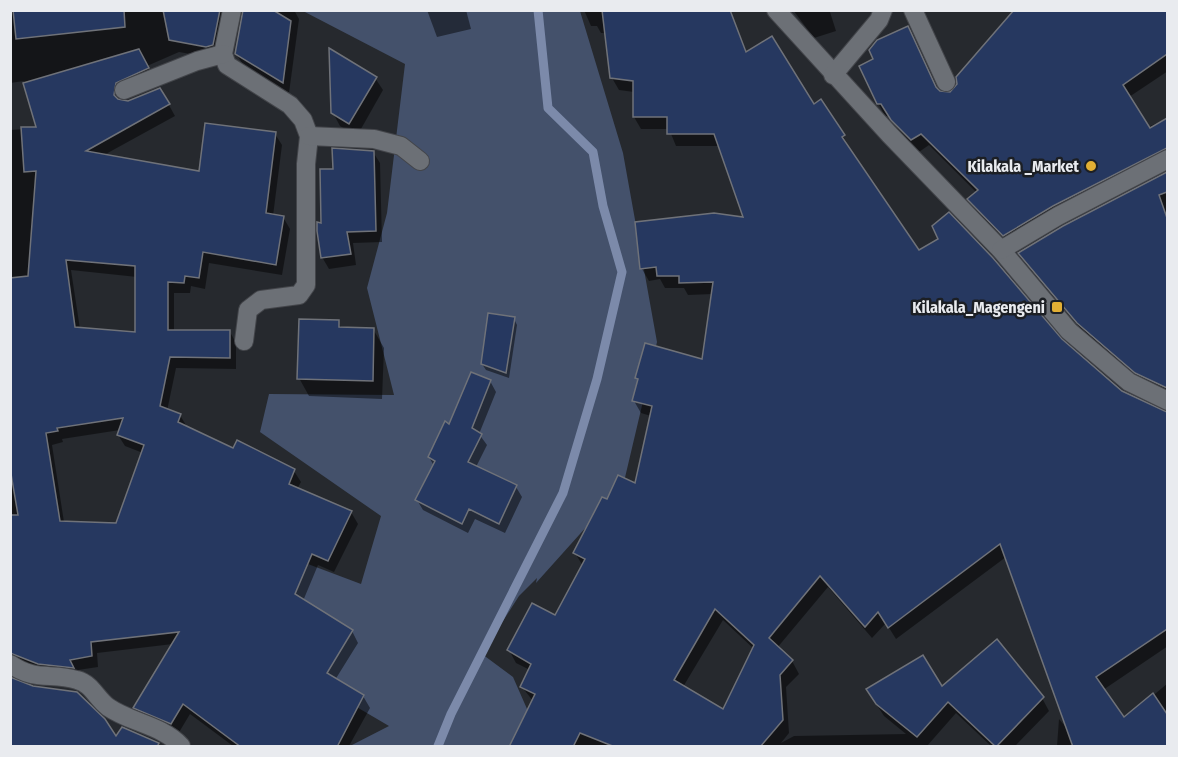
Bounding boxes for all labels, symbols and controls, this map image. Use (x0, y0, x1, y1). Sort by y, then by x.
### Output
place label: Kilakala _Market (968, 157, 1079, 176)
marker: Kilakala _Market (1084, 159, 1098, 173)
place label: Kilakala_Magengeni (912, 298, 1045, 317)
marker: Kilakala_Magengeni (1050, 300, 1064, 314)

